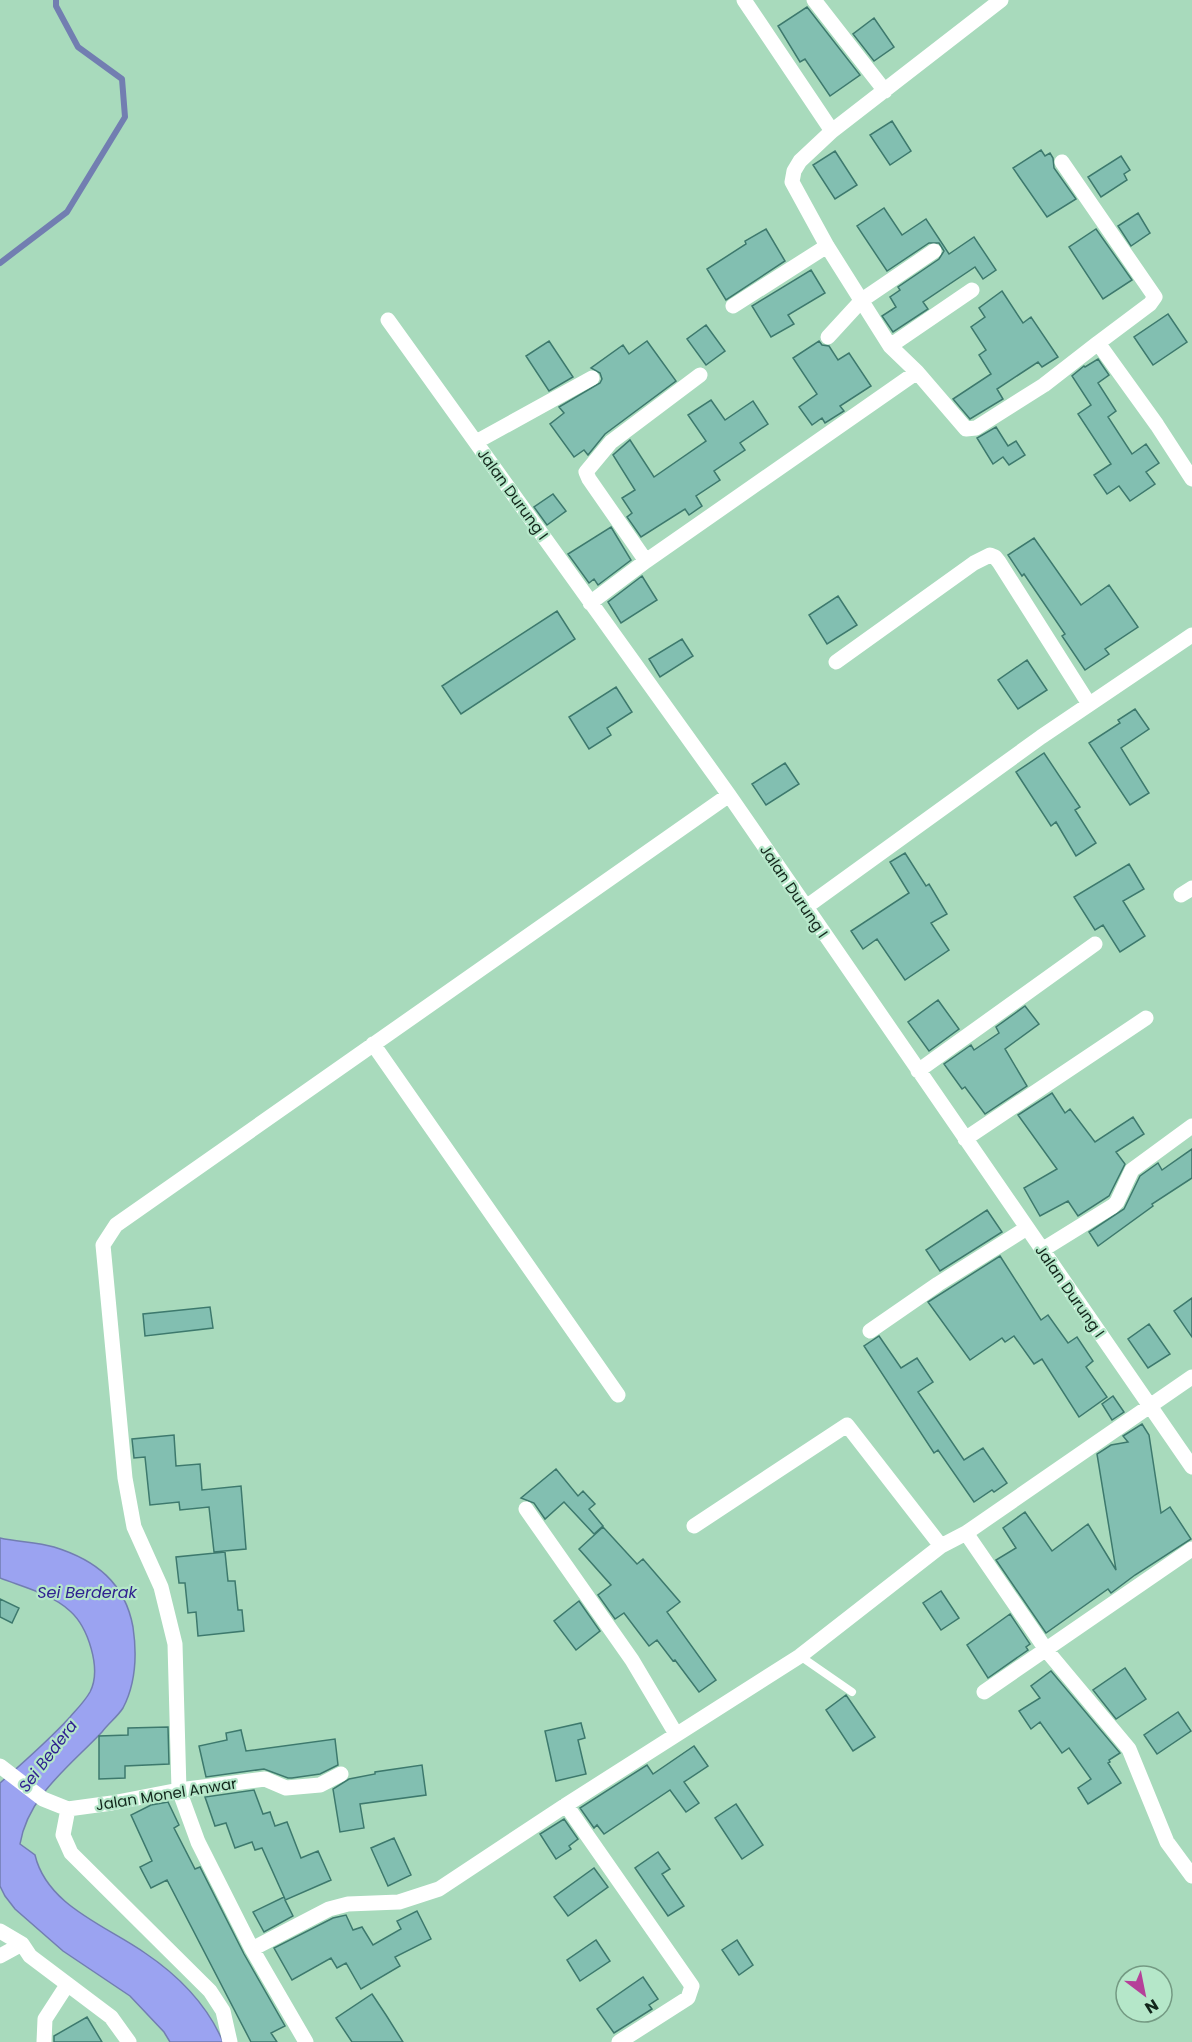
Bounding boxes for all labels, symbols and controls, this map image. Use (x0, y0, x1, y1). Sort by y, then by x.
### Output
street label: Jalan Durung I (473, 444, 553, 544)
street label: Jalan Durung I (755, 840, 833, 942)
street label: Jalan Durung I (1030, 1241, 1110, 1341)
water label: Sei Berderak (37, 1581, 137, 1604)
water label: Sei Bedera (13, 1715, 83, 1797)
street label: Jalan Monel Anwar (94, 1772, 238, 1816)
north arrow (1114, 1964, 1174, 2024)
text: N (1140, 1993, 1163, 2019)

